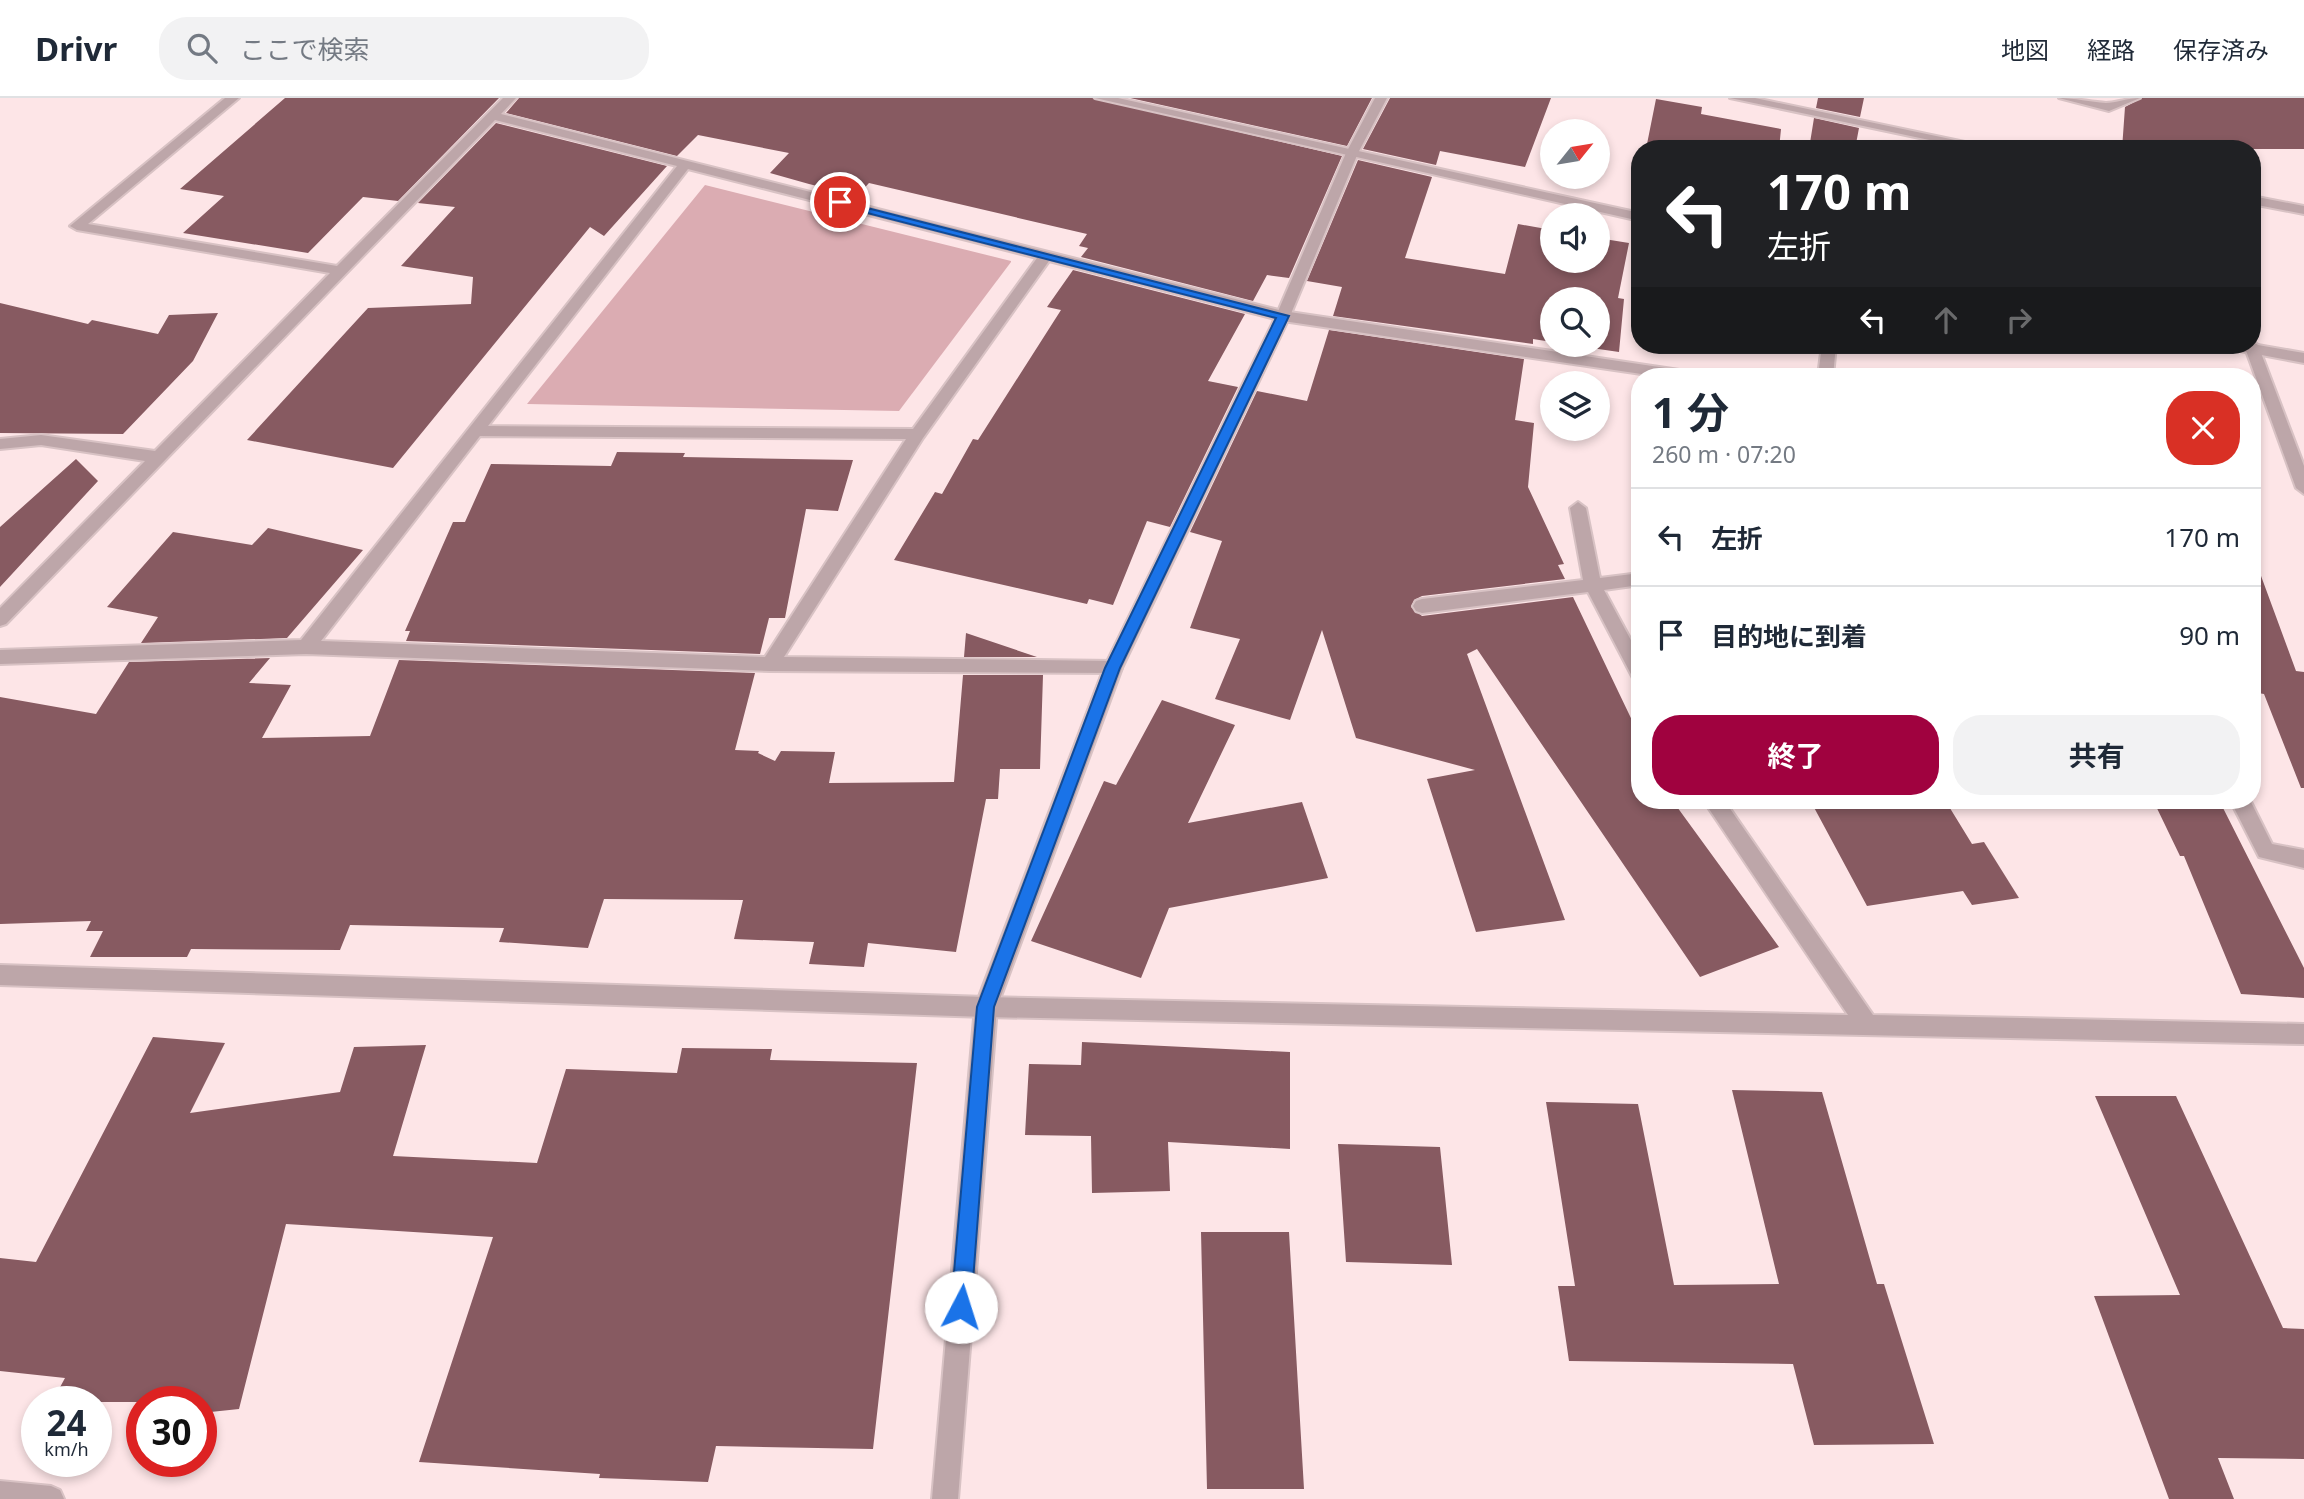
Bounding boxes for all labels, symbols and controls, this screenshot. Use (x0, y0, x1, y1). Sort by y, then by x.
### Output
search box (159, 17, 649, 80)
text: Drivr (35, 26, 117, 71)
icon: search (183, 29, 221, 67)
text: ここで検索 (239, 31, 369, 67)
text: 地図 (2001, 33, 2049, 66)
text: 経路 (2087, 33, 2135, 66)
text: 保存済み (2173, 33, 2269, 66)
north arrow (1540, 119, 1610, 189)
map controls (1540, 119, 1610, 441)
text: 170 m (1767, 158, 1912, 224)
icon: left (1652, 168, 1743, 259)
pin (810, 172, 870, 232)
icon: arrive (821, 183, 859, 221)
button: sound (1540, 203, 1610, 273)
text: 左折 (1767, 224, 1831, 267)
button: search (1540, 287, 1610, 357)
icon: left (1854, 301, 1892, 339)
icon: ahead (1927, 301, 1965, 339)
icon: right (2000, 301, 2038, 339)
button: layers (1540, 371, 1610, 441)
text: 1 分 (1652, 383, 1729, 440)
button: close (2166, 391, 2240, 465)
text: 260 m · 07:20 (1652, 438, 1796, 470)
icon: left (1652, 518, 1690, 556)
text: 170 m (2164, 519, 2240, 555)
text: 左折 (1711, 520, 1763, 556)
icon: arrive (1652, 616, 1690, 654)
text: 90 m (2179, 617, 2240, 653)
text: 目的地に到着 (1711, 618, 1867, 654)
button: 終了 (1652, 715, 1939, 795)
button: 共有 (1953, 715, 2240, 795)
position arrow (924, 1270, 998, 1344)
speed limit sign: 30 (126, 1386, 217, 1477)
text: 24 (46, 1399, 87, 1446)
text: km/h (44, 1437, 89, 1461)

